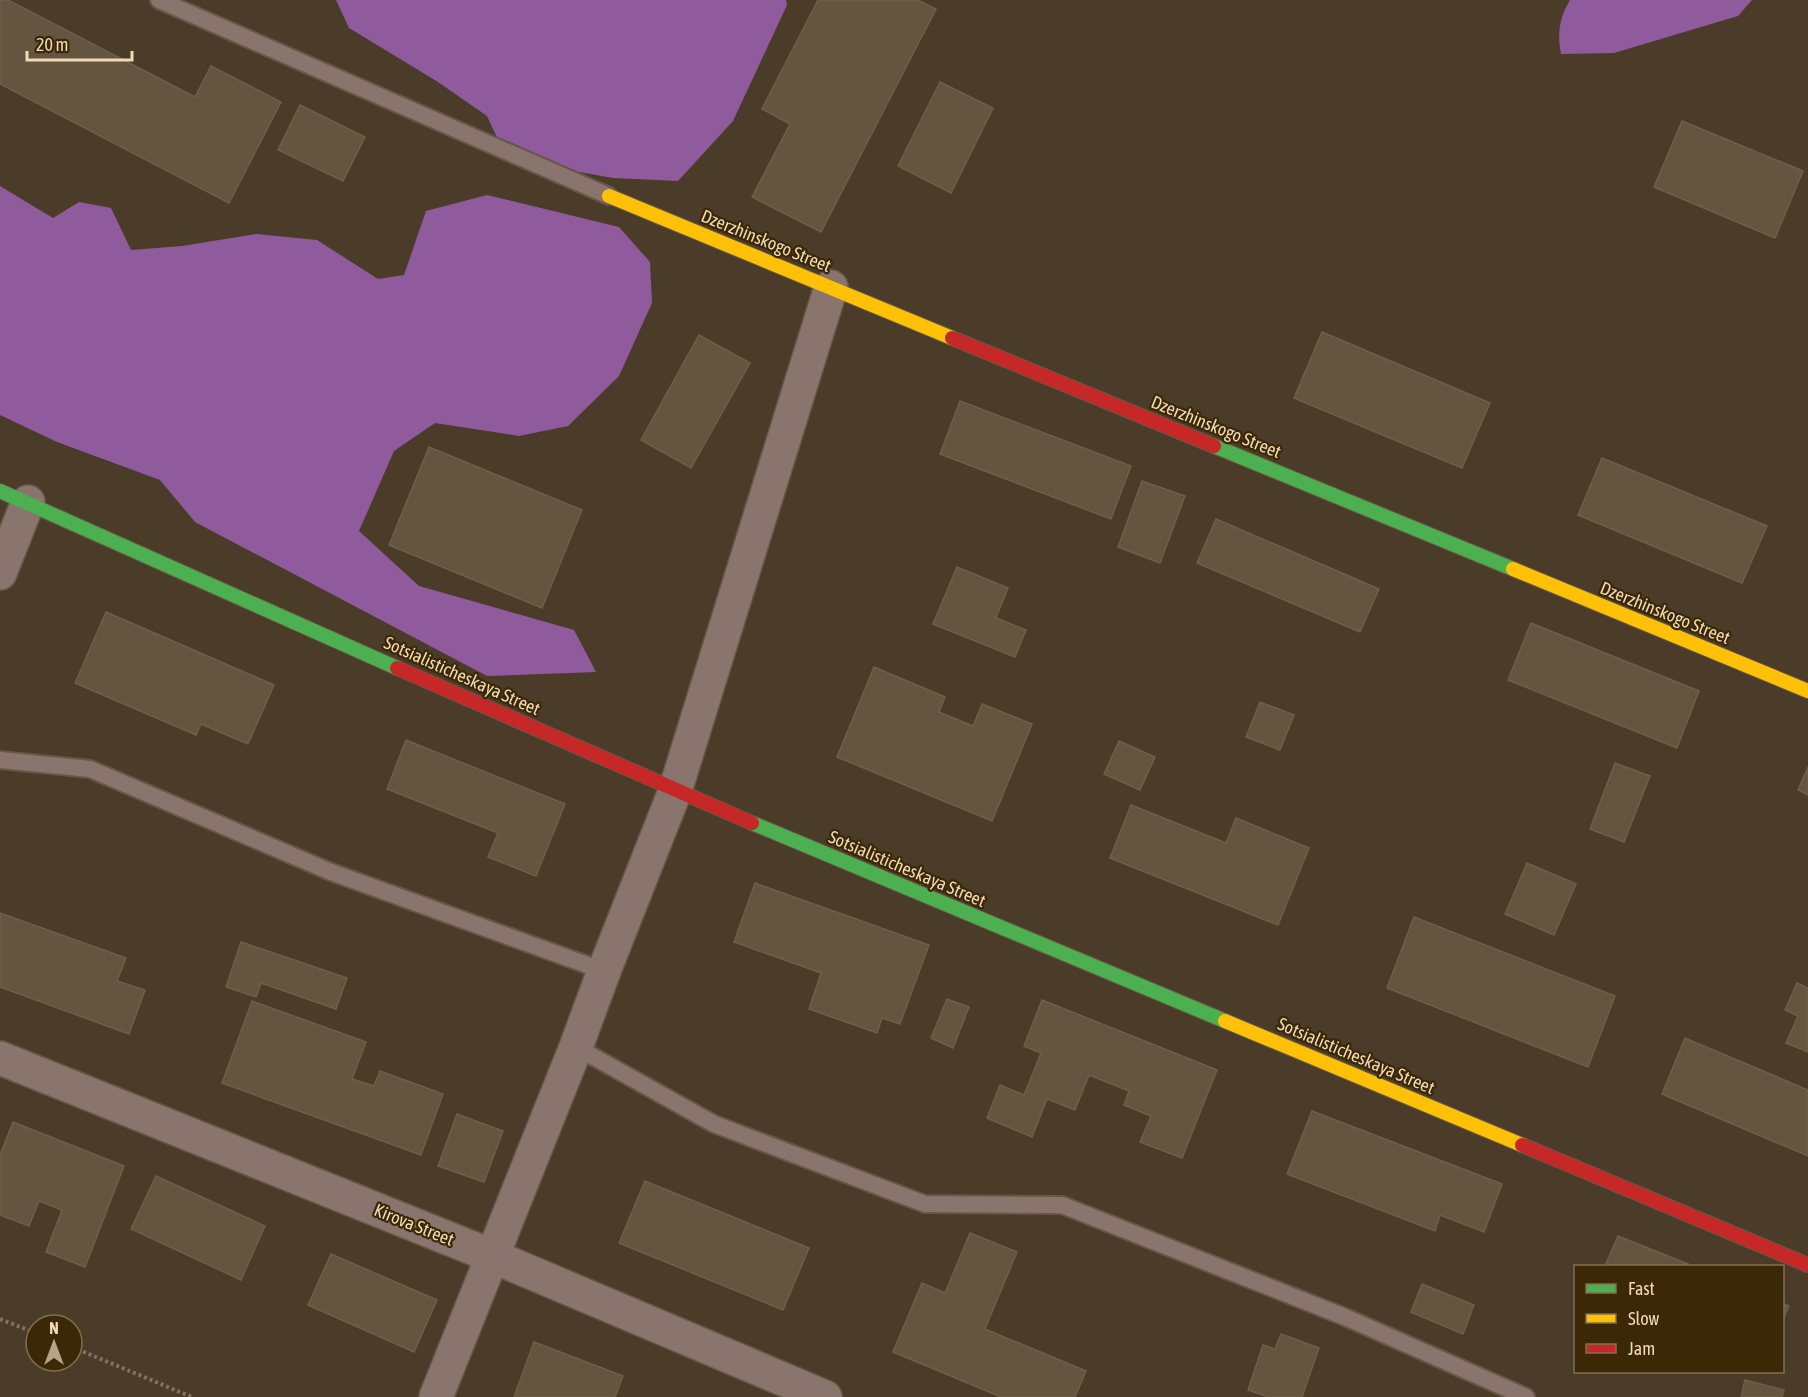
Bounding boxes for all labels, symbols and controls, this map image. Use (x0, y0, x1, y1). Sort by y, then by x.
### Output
scale bar (27, 24, 132, 62)
text: 20 m (36, 34, 68, 55)
street label: Dzerzhinskogo Street (698, 205, 834, 276)
street label: Dzerzhinskogo Street (1148, 391, 1284, 462)
street label: Dzerzhinskogo Street (1597, 577, 1733, 648)
street label: Sotsialisticheskaya Street (381, 632, 543, 719)
street label: Sotsialisticheskaya Street (826, 826, 989, 911)
street label: Sotsialisticheskaya Street (1275, 1013, 1438, 1098)
street label: Kirova Street (371, 1199, 457, 1250)
legend (1574, 1265, 1784, 1373)
text: Fast (1628, 1278, 1655, 1299)
text: Slow (1628, 1308, 1659, 1329)
north arrow (24, 1313, 84, 1373)
text: N (49, 1319, 59, 1337)
text: Jam (1628, 1338, 1655, 1359)

